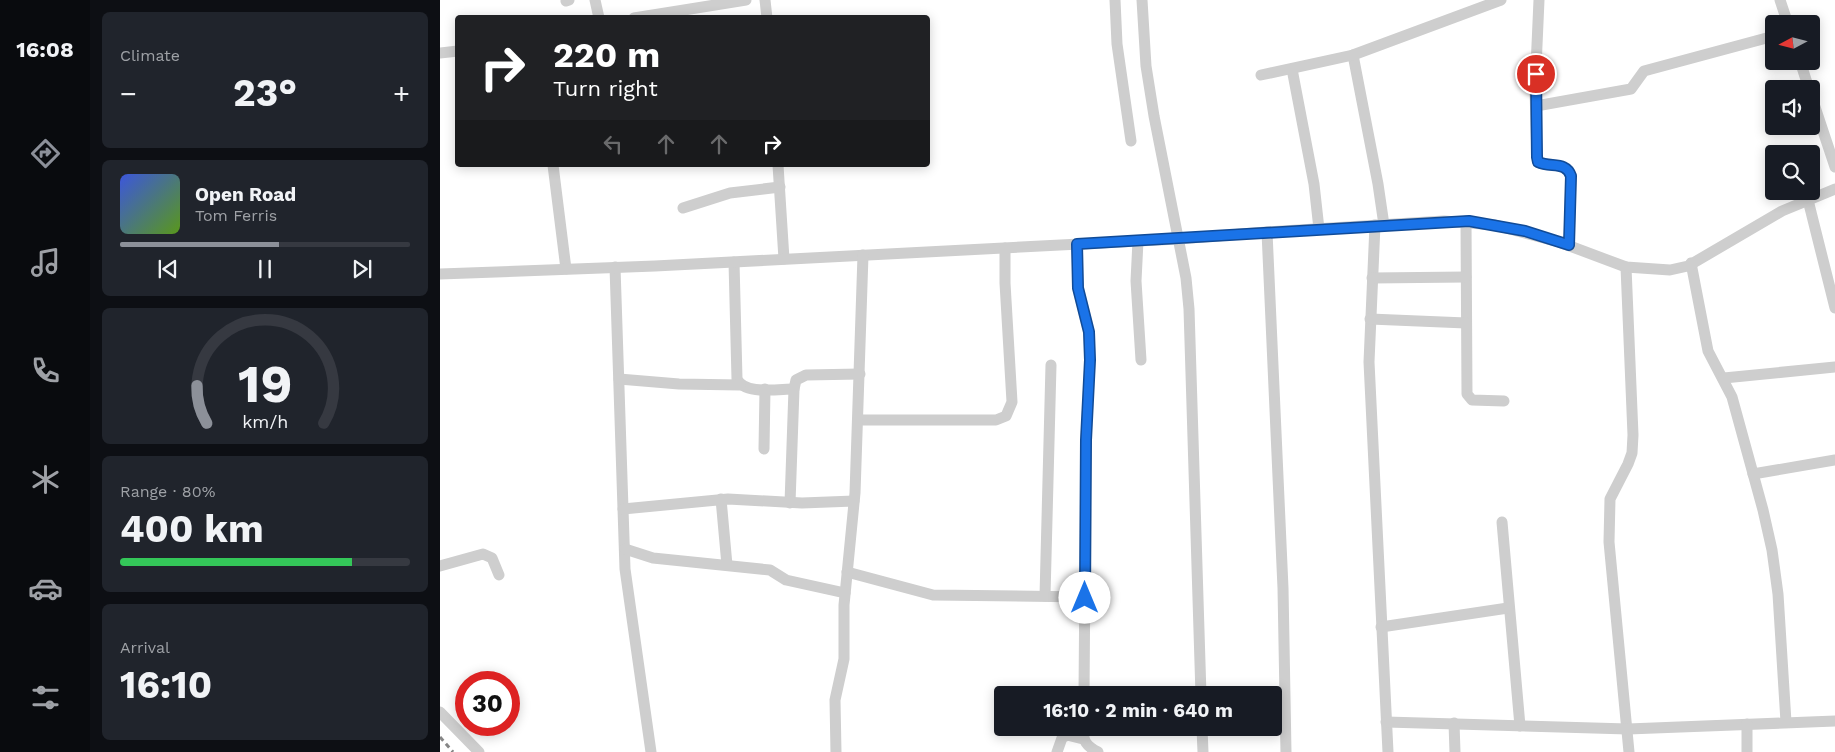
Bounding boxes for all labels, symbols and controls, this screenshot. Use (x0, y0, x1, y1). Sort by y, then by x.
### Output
north arrow (1765, 15, 1820, 70)
map controls (1765, 15, 1820, 200)
text: 220 m (553, 34, 660, 76)
icon: right (470, 35, 535, 100)
text: 16:08 (16, 37, 74, 62)
text: Climate (120, 46, 180, 65)
pin (1515, 53, 1557, 95)
icon: arrive (1522, 60, 1550, 88)
text: 23° (233, 71, 297, 115)
text: Turn right (553, 76, 658, 101)
text: − (120, 77, 137, 110)
text: + (393, 77, 410, 110)
button: sound (1765, 80, 1820, 135)
icon: left (599, 130, 627, 158)
icon: ahead (652, 130, 680, 158)
icon: ahead (705, 130, 733, 158)
icon: right (758, 130, 786, 158)
icon: directions (28, 136, 63, 171)
button: search (1765, 145, 1820, 200)
text: Open Road (195, 183, 296, 206)
text: Tom Ferris (195, 206, 277, 225)
icon: music (28, 245, 63, 280)
icon: previous (154, 255, 182, 283)
icon: pause (251, 255, 279, 283)
icon: next (348, 255, 376, 283)
icon: phone (28, 353, 63, 388)
text: 19 (238, 354, 292, 415)
text: km/h (242, 411, 288, 432)
icon: climate (28, 462, 63, 497)
text: Range · 80% (120, 482, 215, 501)
text: 400 km (120, 507, 264, 551)
icon: car (28, 571, 63, 606)
position arrow (1058, 571, 1110, 623)
text: Arrival (120, 638, 170, 657)
text: 16:10 (120, 663, 212, 707)
speed limit sign: 30 (455, 671, 520, 736)
icon: filters (28, 680, 63, 715)
text: 16:10 · 2 min · 640 m (1043, 699, 1233, 722)

